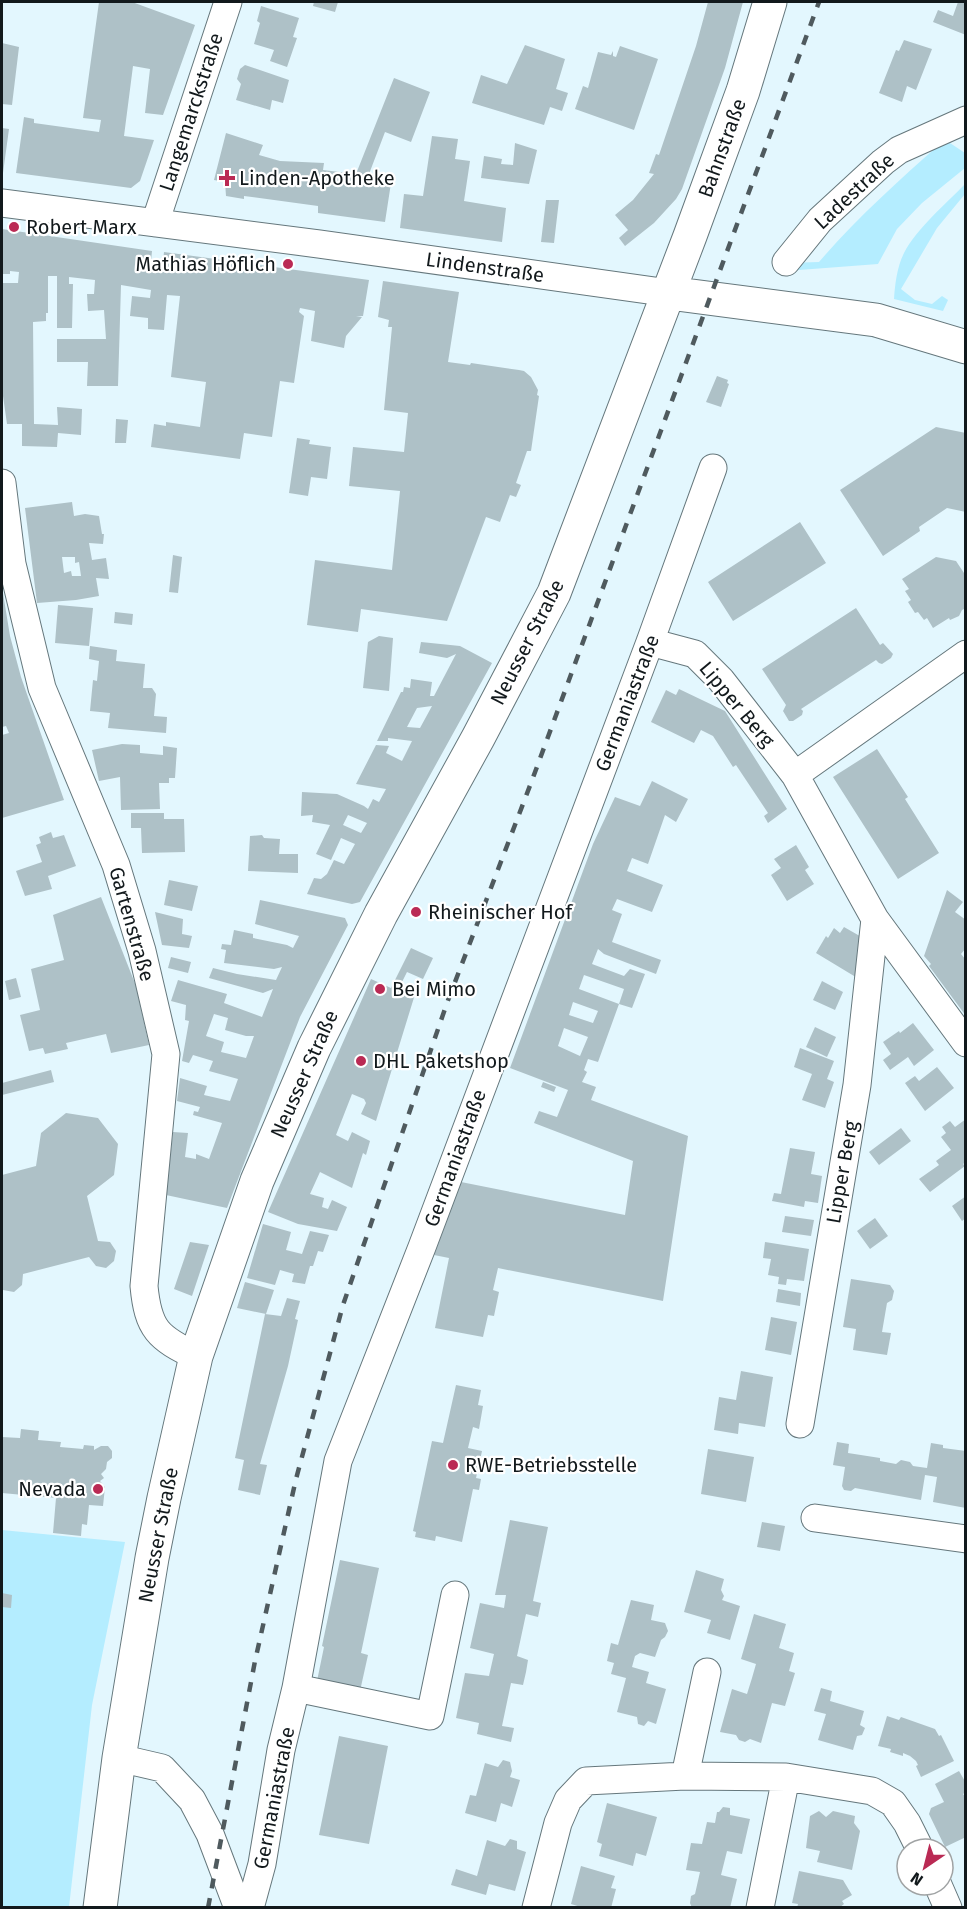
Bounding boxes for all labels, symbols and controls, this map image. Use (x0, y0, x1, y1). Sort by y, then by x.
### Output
street label: Langemarckstraße (154, 30, 228, 194)
street label: Bahnstraße (693, 95, 751, 201)
street label: Ladestraße (809, 148, 899, 234)
place label: Linden-Apotheke (239, 166, 395, 190)
marker: Linden-Apotheke (220, 171, 234, 185)
place label: Robert Marx (26, 215, 137, 239)
marker: Robert Marx (7, 220, 21, 234)
street label: Lindenstraße (424, 247, 546, 287)
place label: Mathias Höflich (136, 252, 276, 276)
marker: Mathias Höflich (281, 257, 295, 271)
street label: Neusser Straße (485, 575, 569, 709)
street label: Germaniastraße (590, 631, 664, 775)
street label: Lipper Berg (694, 656, 780, 752)
street label: Gartenstraße (104, 864, 160, 984)
place label: Rheinischer Hof (428, 900, 574, 924)
marker: Rheinischer Hof (409, 905, 423, 919)
place label: Bei Mimo (392, 977, 476, 1001)
marker: Bei Mimo (373, 982, 387, 996)
street label: Neusser Straße (265, 1006, 343, 1142)
place label: DHL Paketshop (373, 1049, 509, 1073)
marker: DHL Paketshop (354, 1054, 368, 1068)
street label: Germaniastraße (419, 1086, 491, 1230)
street label: Lipper Berg (821, 1118, 863, 1225)
place label: RWE-Betriebsstelle (465, 1453, 637, 1477)
marker: RWE-Betriebsstelle (446, 1458, 460, 1472)
street label: Neusser Straße (133, 1465, 183, 1605)
place label: Nevada (18, 1477, 86, 1501)
marker: Nevada (91, 1482, 105, 1496)
street label: Germaniastraße (248, 1725, 300, 1871)
north arrow (895, 1837, 955, 1897)
text: N (907, 1868, 926, 1890)

